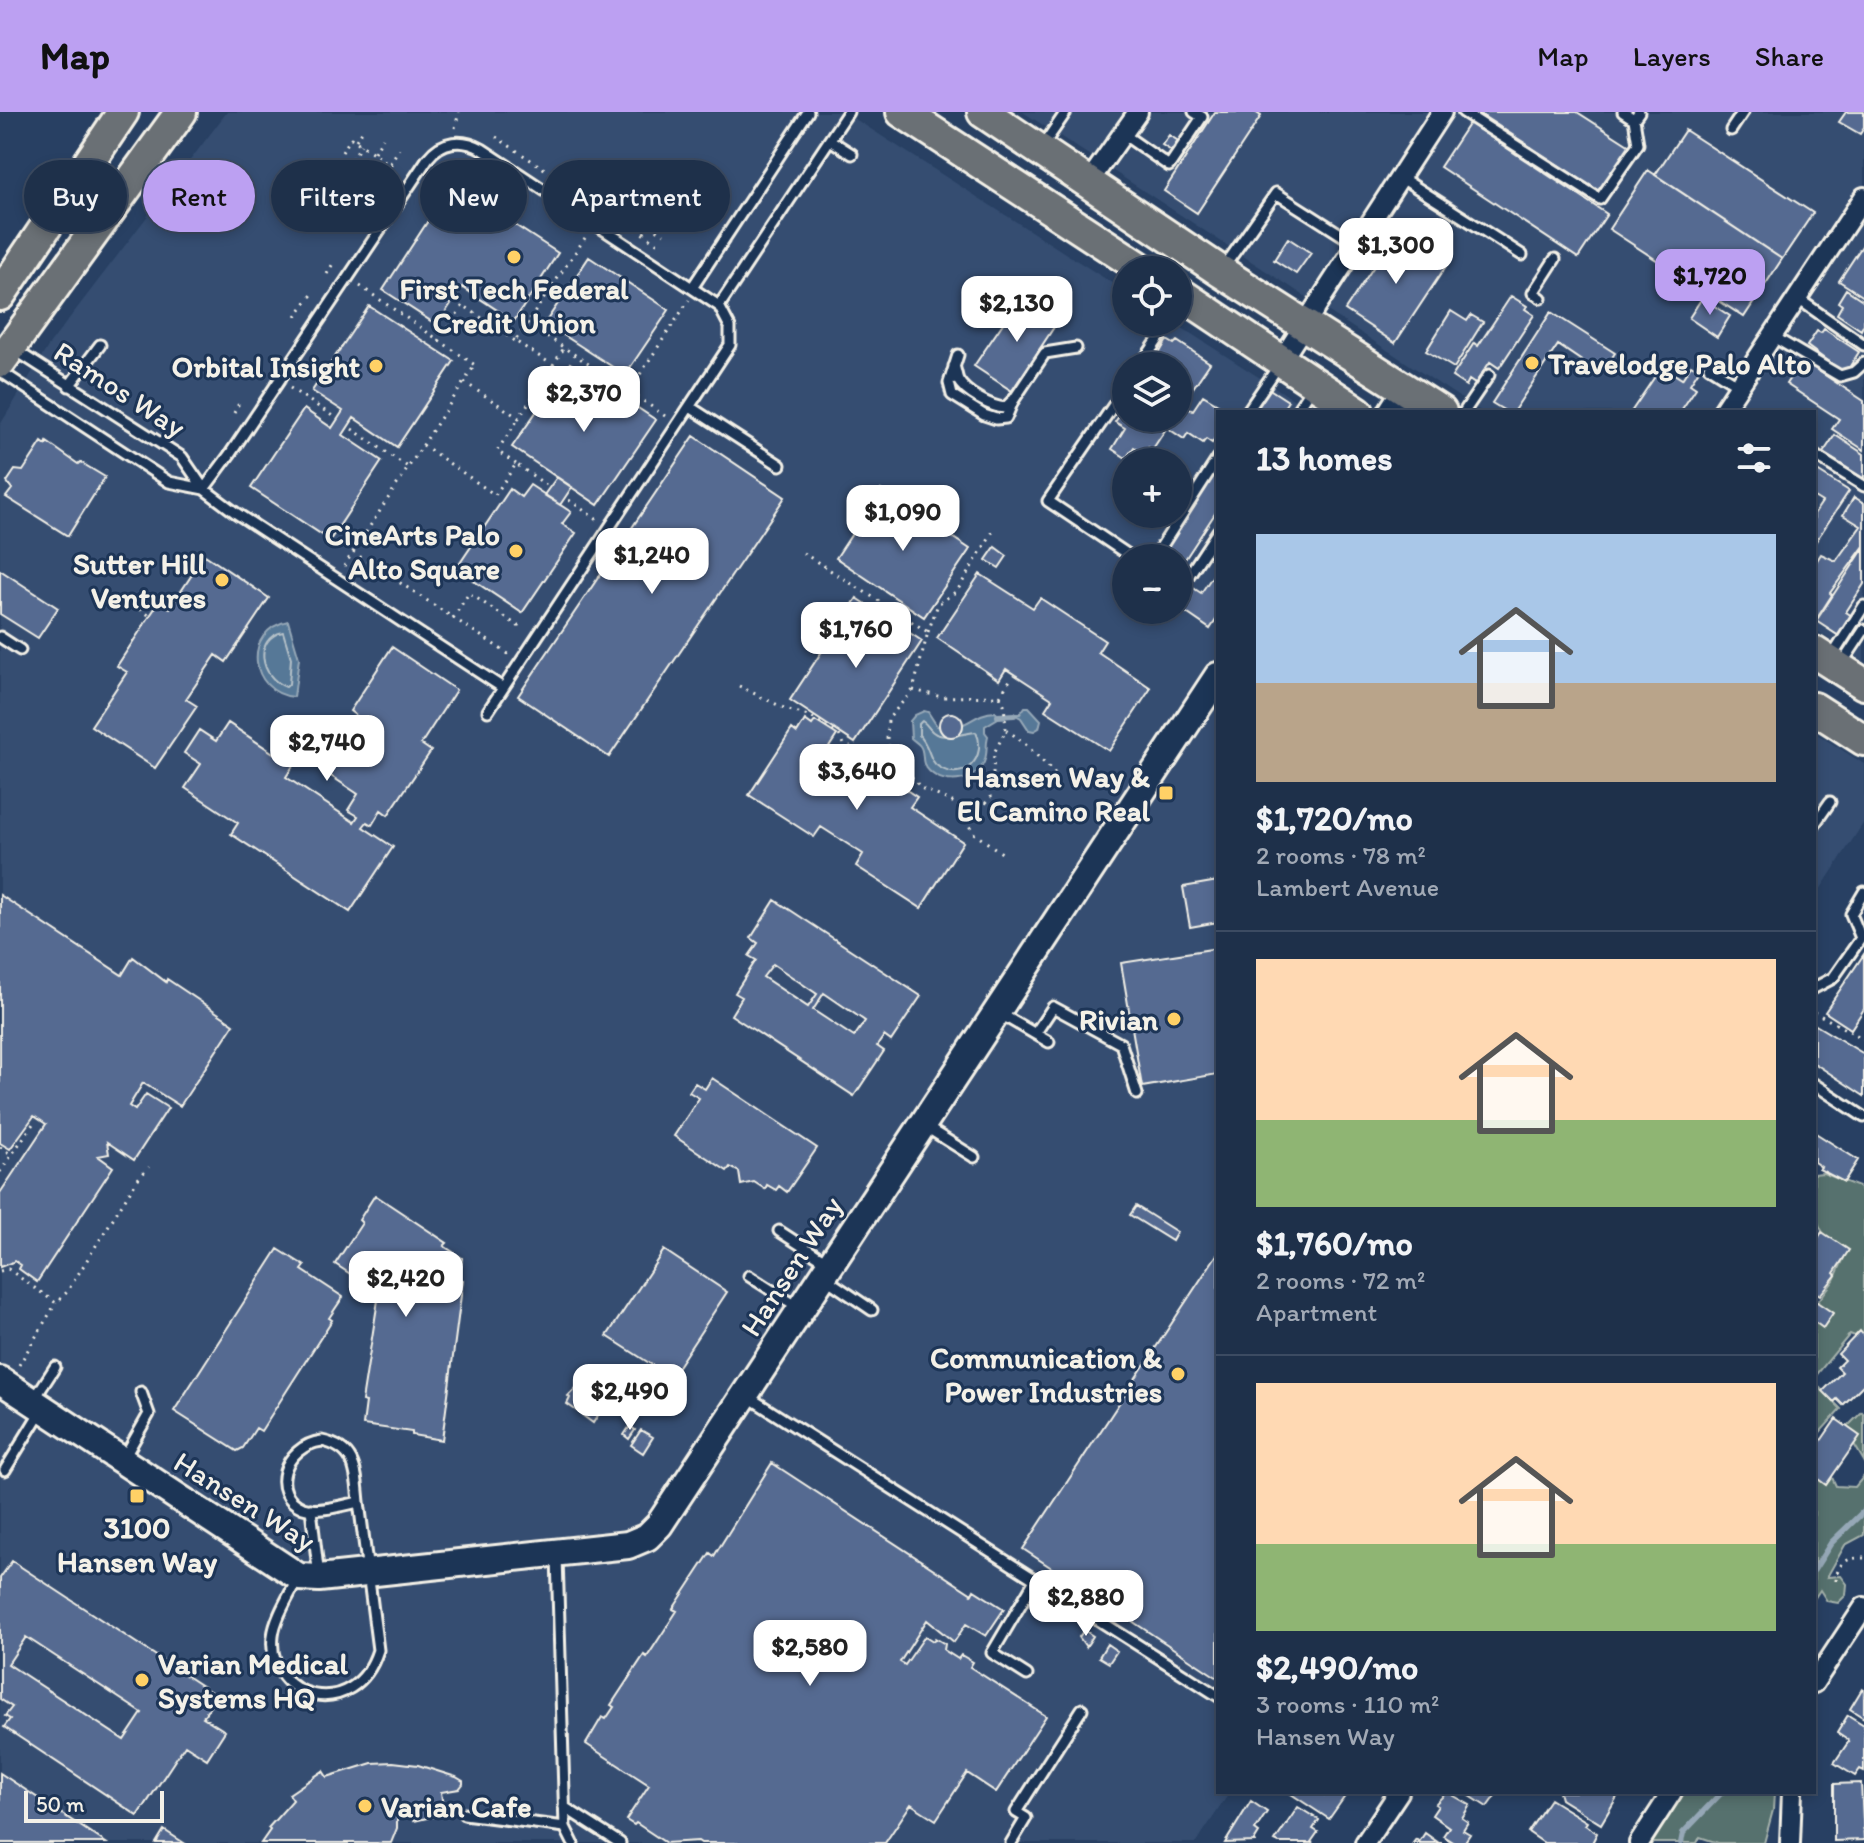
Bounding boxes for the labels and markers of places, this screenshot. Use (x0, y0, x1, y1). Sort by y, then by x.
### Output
pin: $1,300 (1331, 218, 1461, 286)
marker: First Tech Federal Credit Union (505, 248, 523, 266)
pin: $1,720 (1645, 249, 1775, 317)
place label: First Tech Federal Credit Union (399, 270, 629, 341)
pin: $2,130 (952, 276, 1082, 344)
place label: Travelodge Palo Alto (1547, 345, 1812, 382)
place label: Orbital Insight (171, 348, 360, 385)
marker: Travelodge Palo Alto (1523, 354, 1541, 372)
marker: Orbital Insight (367, 357, 385, 375)
pin: $2,370 (519, 366, 649, 434)
pin: $1,090 (838, 485, 968, 553)
place label: CineArts Palo Alto Square (324, 516, 500, 587)
pin: $1,240 (587, 528, 717, 596)
marker: CineArts Palo Alto Square (507, 542, 525, 560)
place label: Sutter Hill Ventures (73, 545, 206, 616)
marker: Sutter Hill Ventures (213, 571, 231, 589)
pin: $1,760 (791, 602, 921, 670)
pin: $2,740 (262, 715, 392, 783)
pin: $3,640 (792, 744, 922, 812)
place label: Hansen Way & El Camino Real (957, 758, 1151, 829)
marker: Hansen Way & El Camino Real (1157, 784, 1175, 802)
place label: Rivian (1079, 1001, 1159, 1038)
marker: Rivian (1165, 1010, 1183, 1028)
pin: $2,420 (341, 1251, 471, 1319)
place label: Communication & Power Industries (930, 1339, 1163, 1410)
pin: $2,490 (565, 1364, 695, 1432)
marker: Communication & Power Industries (1169, 1365, 1187, 1383)
marker: 3100 Hansen Way (128, 1487, 146, 1505)
place label: 3100 Hansen Way (57, 1509, 218, 1580)
pin: $2,880 (1021, 1570, 1151, 1638)
pin: $2,580 (745, 1620, 875, 1688)
place label: Varian Medical Systems HQ (158, 1645, 348, 1716)
marker: Varian Medical Systems HQ (133, 1671, 151, 1689)
place label: Varian Cafe (381, 1788, 532, 1825)
marker: Varian Cafe (356, 1797, 374, 1815)

